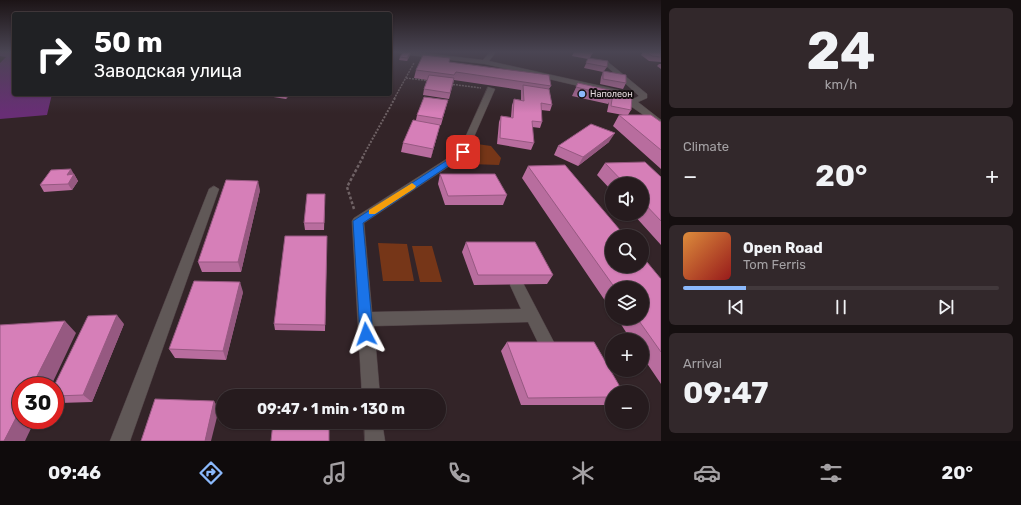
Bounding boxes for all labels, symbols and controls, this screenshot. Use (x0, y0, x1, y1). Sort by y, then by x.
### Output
text: 24 (806, 20, 876, 82)
text: 50 m (94, 26, 163, 59)
icon: right (28, 28, 80, 80)
text: Заводская улица (94, 60, 242, 82)
text: km/h (825, 77, 857, 92)
marker: Наполеон (577, 89, 587, 99)
place label: Наполеон (590, 89, 633, 99)
pin (446, 135, 480, 169)
text: Climate (683, 139, 729, 154)
icon: arrive (452, 141, 474, 163)
text: 20° (815, 158, 867, 194)
text: − (683, 163, 697, 190)
text: + (985, 163, 999, 190)
map controls (605, 177, 649, 429)
button: sound (605, 177, 649, 221)
button: search (605, 229, 649, 273)
text: Open Road (743, 239, 823, 257)
text: Tom Ferris (743, 257, 806, 272)
button: layers (605, 281, 649, 325)
icon: previous (725, 296, 747, 318)
icon: pause (830, 296, 852, 318)
icon: next (935, 296, 957, 318)
position arrow (345, 313, 387, 355)
button: + (605, 333, 649, 377)
text: Arrival (683, 356, 722, 371)
text: 09:47 (683, 375, 768, 411)
speed limit sign: 30 (12, 377, 64, 429)
button: − (605, 385, 649, 429)
text: 09:47 · 1 min · 130 m (257, 400, 405, 418)
icon: directions (197, 459, 225, 487)
icon: music (321, 459, 349, 487)
icon: phone (445, 459, 473, 487)
icon: climate (569, 459, 597, 487)
icon: car (693, 459, 721, 487)
icon: filters (817, 459, 845, 487)
text: 09:46 (48, 462, 101, 484)
text: 20° (942, 462, 973, 484)

